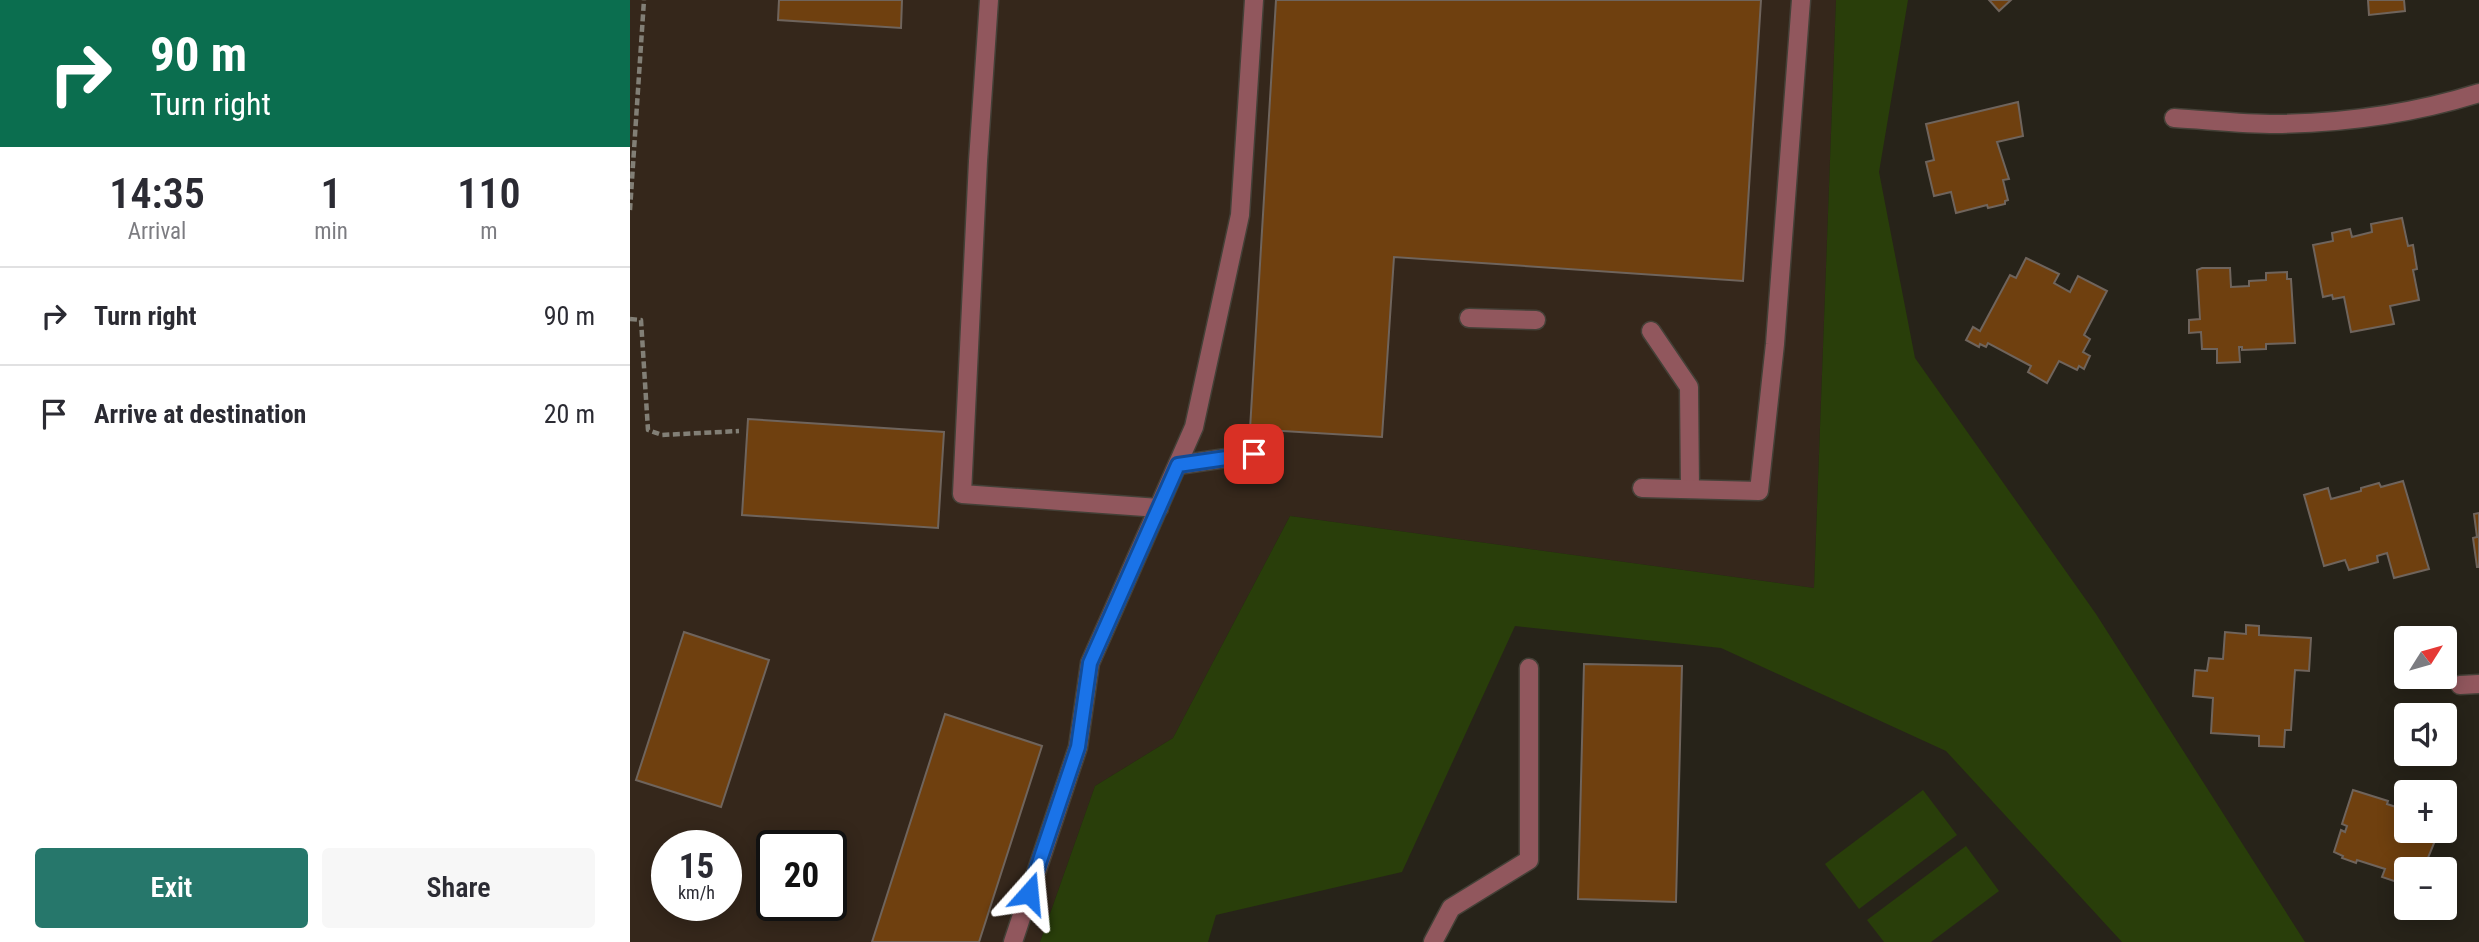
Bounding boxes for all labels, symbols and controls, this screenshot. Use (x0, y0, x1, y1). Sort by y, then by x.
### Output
text: 90 m (150, 26, 247, 83)
icon: right (35, 28, 126, 119)
text: Turn right (150, 85, 271, 123)
text: 14:35 (109, 169, 205, 218)
text: 1 (321, 169, 342, 218)
text: 110 (457, 169, 521, 218)
text: Arrival (128, 218, 186, 245)
text: min (314, 218, 348, 245)
text: m (480, 218, 498, 245)
icon: right (35, 297, 73, 335)
text: Turn right (94, 301, 196, 331)
text: 90 m (544, 301, 595, 331)
icon: arrive (35, 395, 73, 433)
text: Arrive at destination (94, 399, 306, 429)
text: 20 m (544, 399, 595, 429)
pin (1224, 424, 1284, 484)
icon: arrive (1235, 435, 1273, 473)
north arrow (2394, 626, 2457, 690)
map controls (2394, 626, 2457, 920)
button: sound (2394, 703, 2457, 766)
button: + (2394, 780, 2457, 843)
speed limit sign: 20 (756, 830, 847, 921)
text: 15 (679, 846, 714, 887)
button: Exit (35, 848, 308, 928)
button: Share (322, 848, 595, 928)
position arrow (992, 856, 1066, 930)
button: − (2394, 857, 2457, 920)
text: km/h (678, 882, 715, 903)

